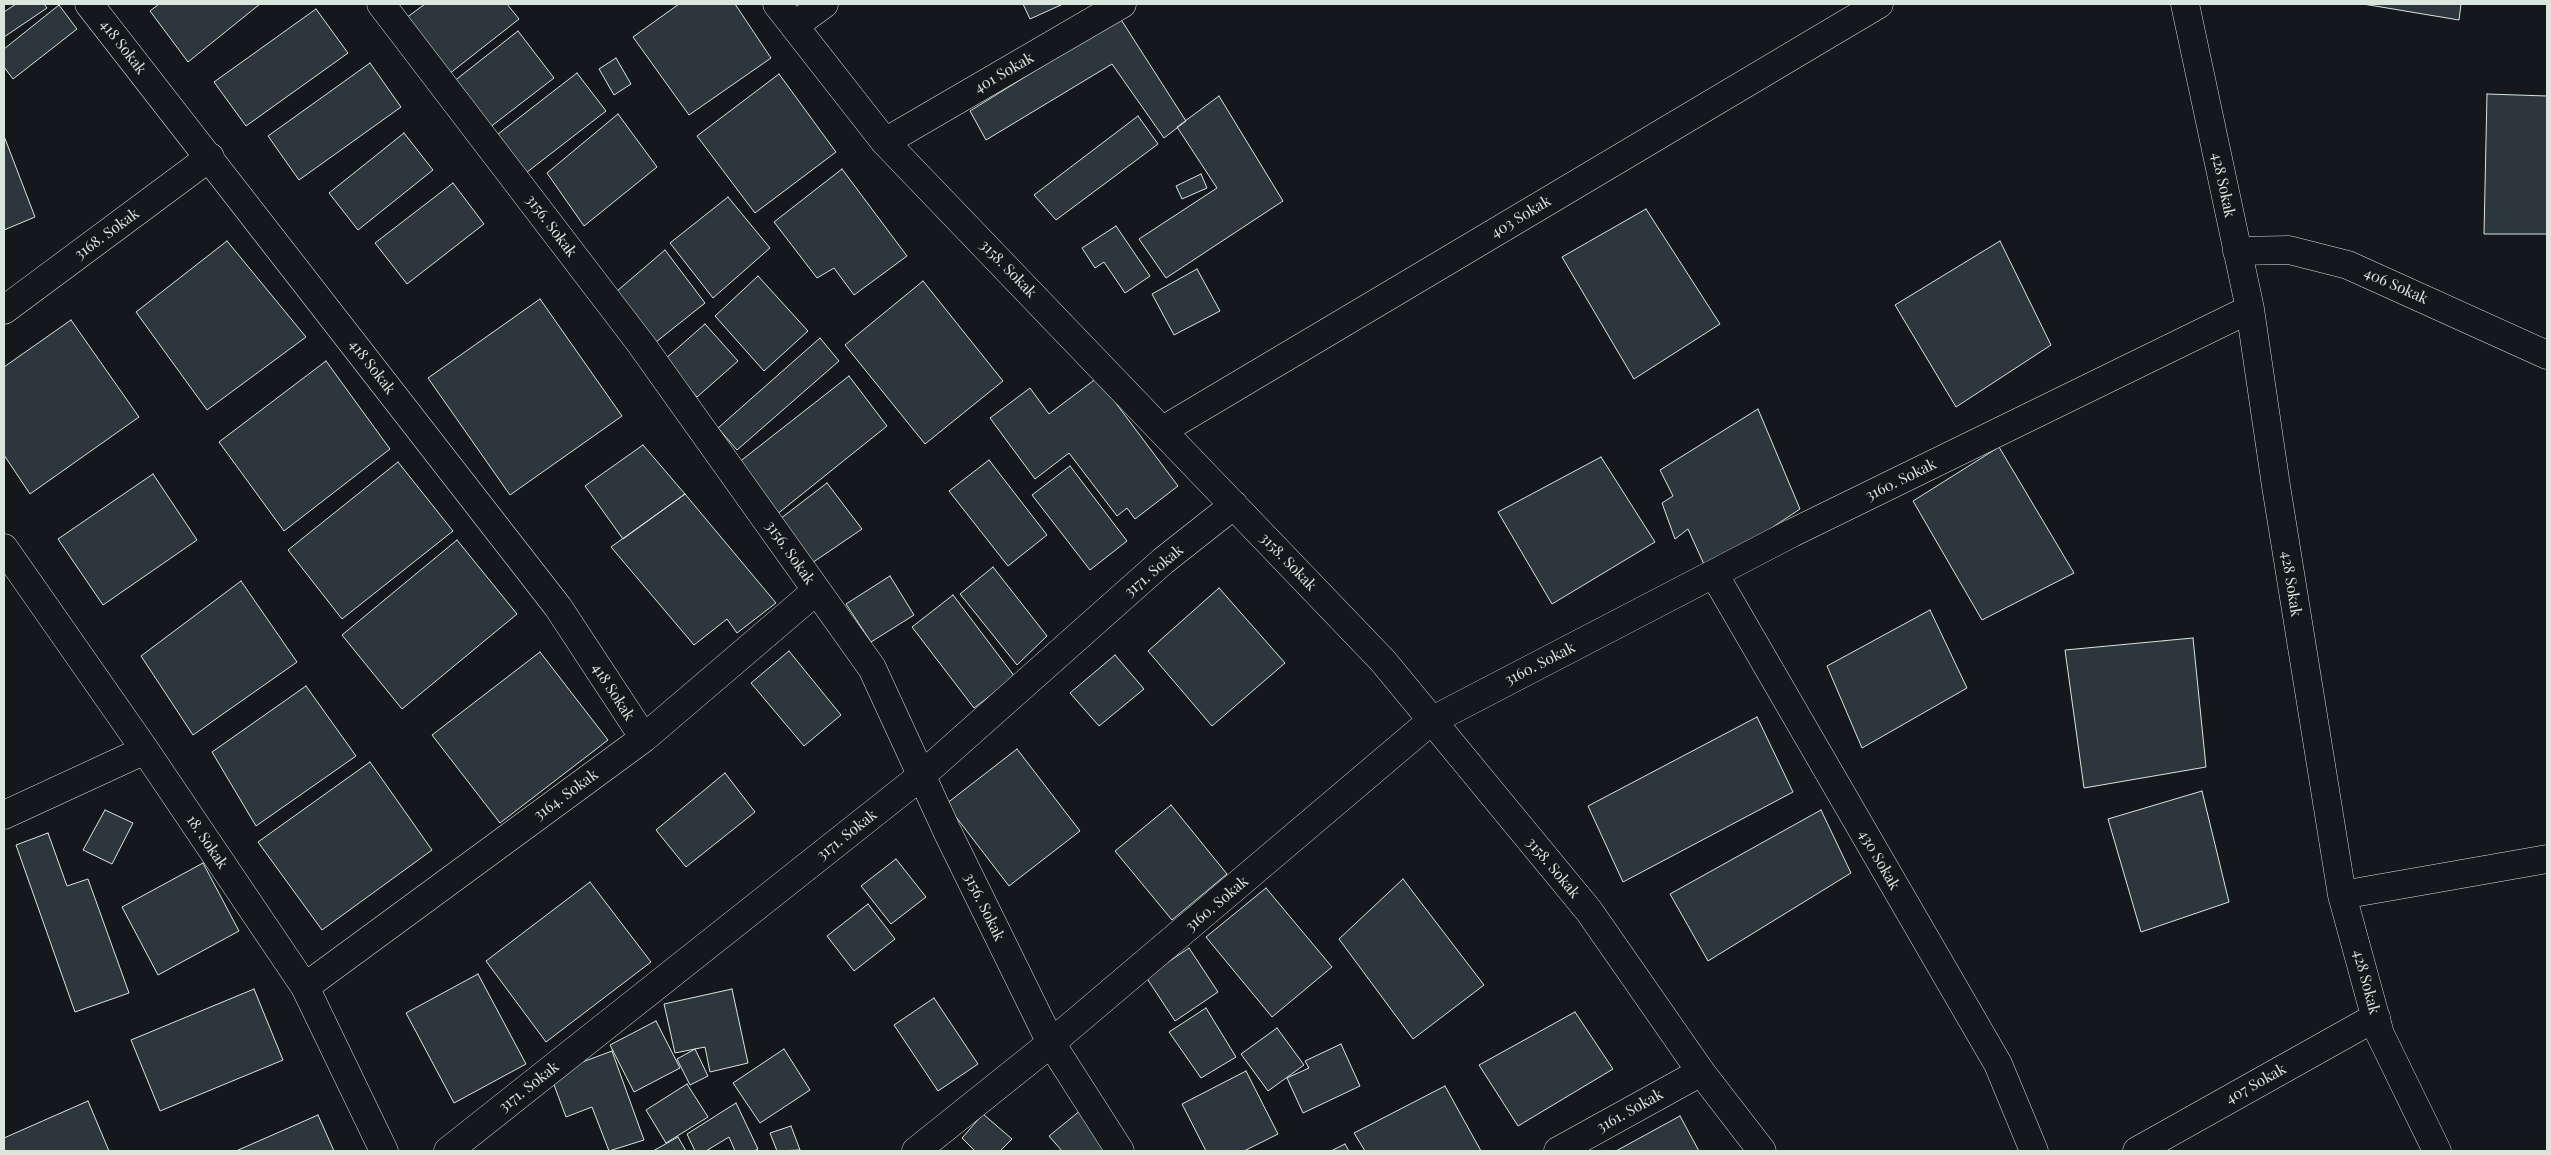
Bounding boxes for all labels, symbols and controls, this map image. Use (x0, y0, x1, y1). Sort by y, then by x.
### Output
street label: 418 Sokak (96, 16, 150, 78)
street label: 401 Sokak (971, 49, 1037, 97)
street label: 428 Sokak (2207, 151, 2239, 219)
street label: 3156. Sokak (522, 191, 580, 261)
street label: 403 Sokak (1488, 192, 1554, 242)
street label: 3168. Sokak (71, 205, 143, 263)
street label: 3158. Sokak (976, 236, 1040, 302)
street label: 406 Sokak (2361, 264, 2431, 308)
street label: 418 Sokak (345, 336, 399, 398)
street label: 3160. Sokak (1863, 455, 1939, 505)
street label: 3156. Sokak (762, 518, 818, 588)
street label: 3158. Sokak (1256, 529, 1320, 595)
street label: 3171. Sokak (1121, 541, 1187, 601)
street label: 428 Sokak (2277, 550, 2305, 618)
street label: 3160. Sokak (1502, 639, 1578, 689)
street label: 418 Sokak (588, 660, 638, 724)
street label: 3164. Sokak (530, 766, 602, 824)
street label: 3171. Sokak (813, 806, 881, 864)
street label: 18. Sokak (183, 812, 231, 872)
street label: 430 Sokak (1855, 827, 1903, 893)
street label: 3158. Sokak (1522, 834, 1584, 902)
street label: 3156. Sokak (960, 870, 1008, 944)
street label: 3160. Sokak (1182, 872, 1252, 936)
street label: 428 Sokak (2349, 948, 2383, 1016)
street label: 3171. Sokak (495, 1058, 563, 1116)
street label: 407 Sokak (2223, 1060, 2289, 1108)
street label: 3161. Sokak (1594, 1085, 1666, 1137)

